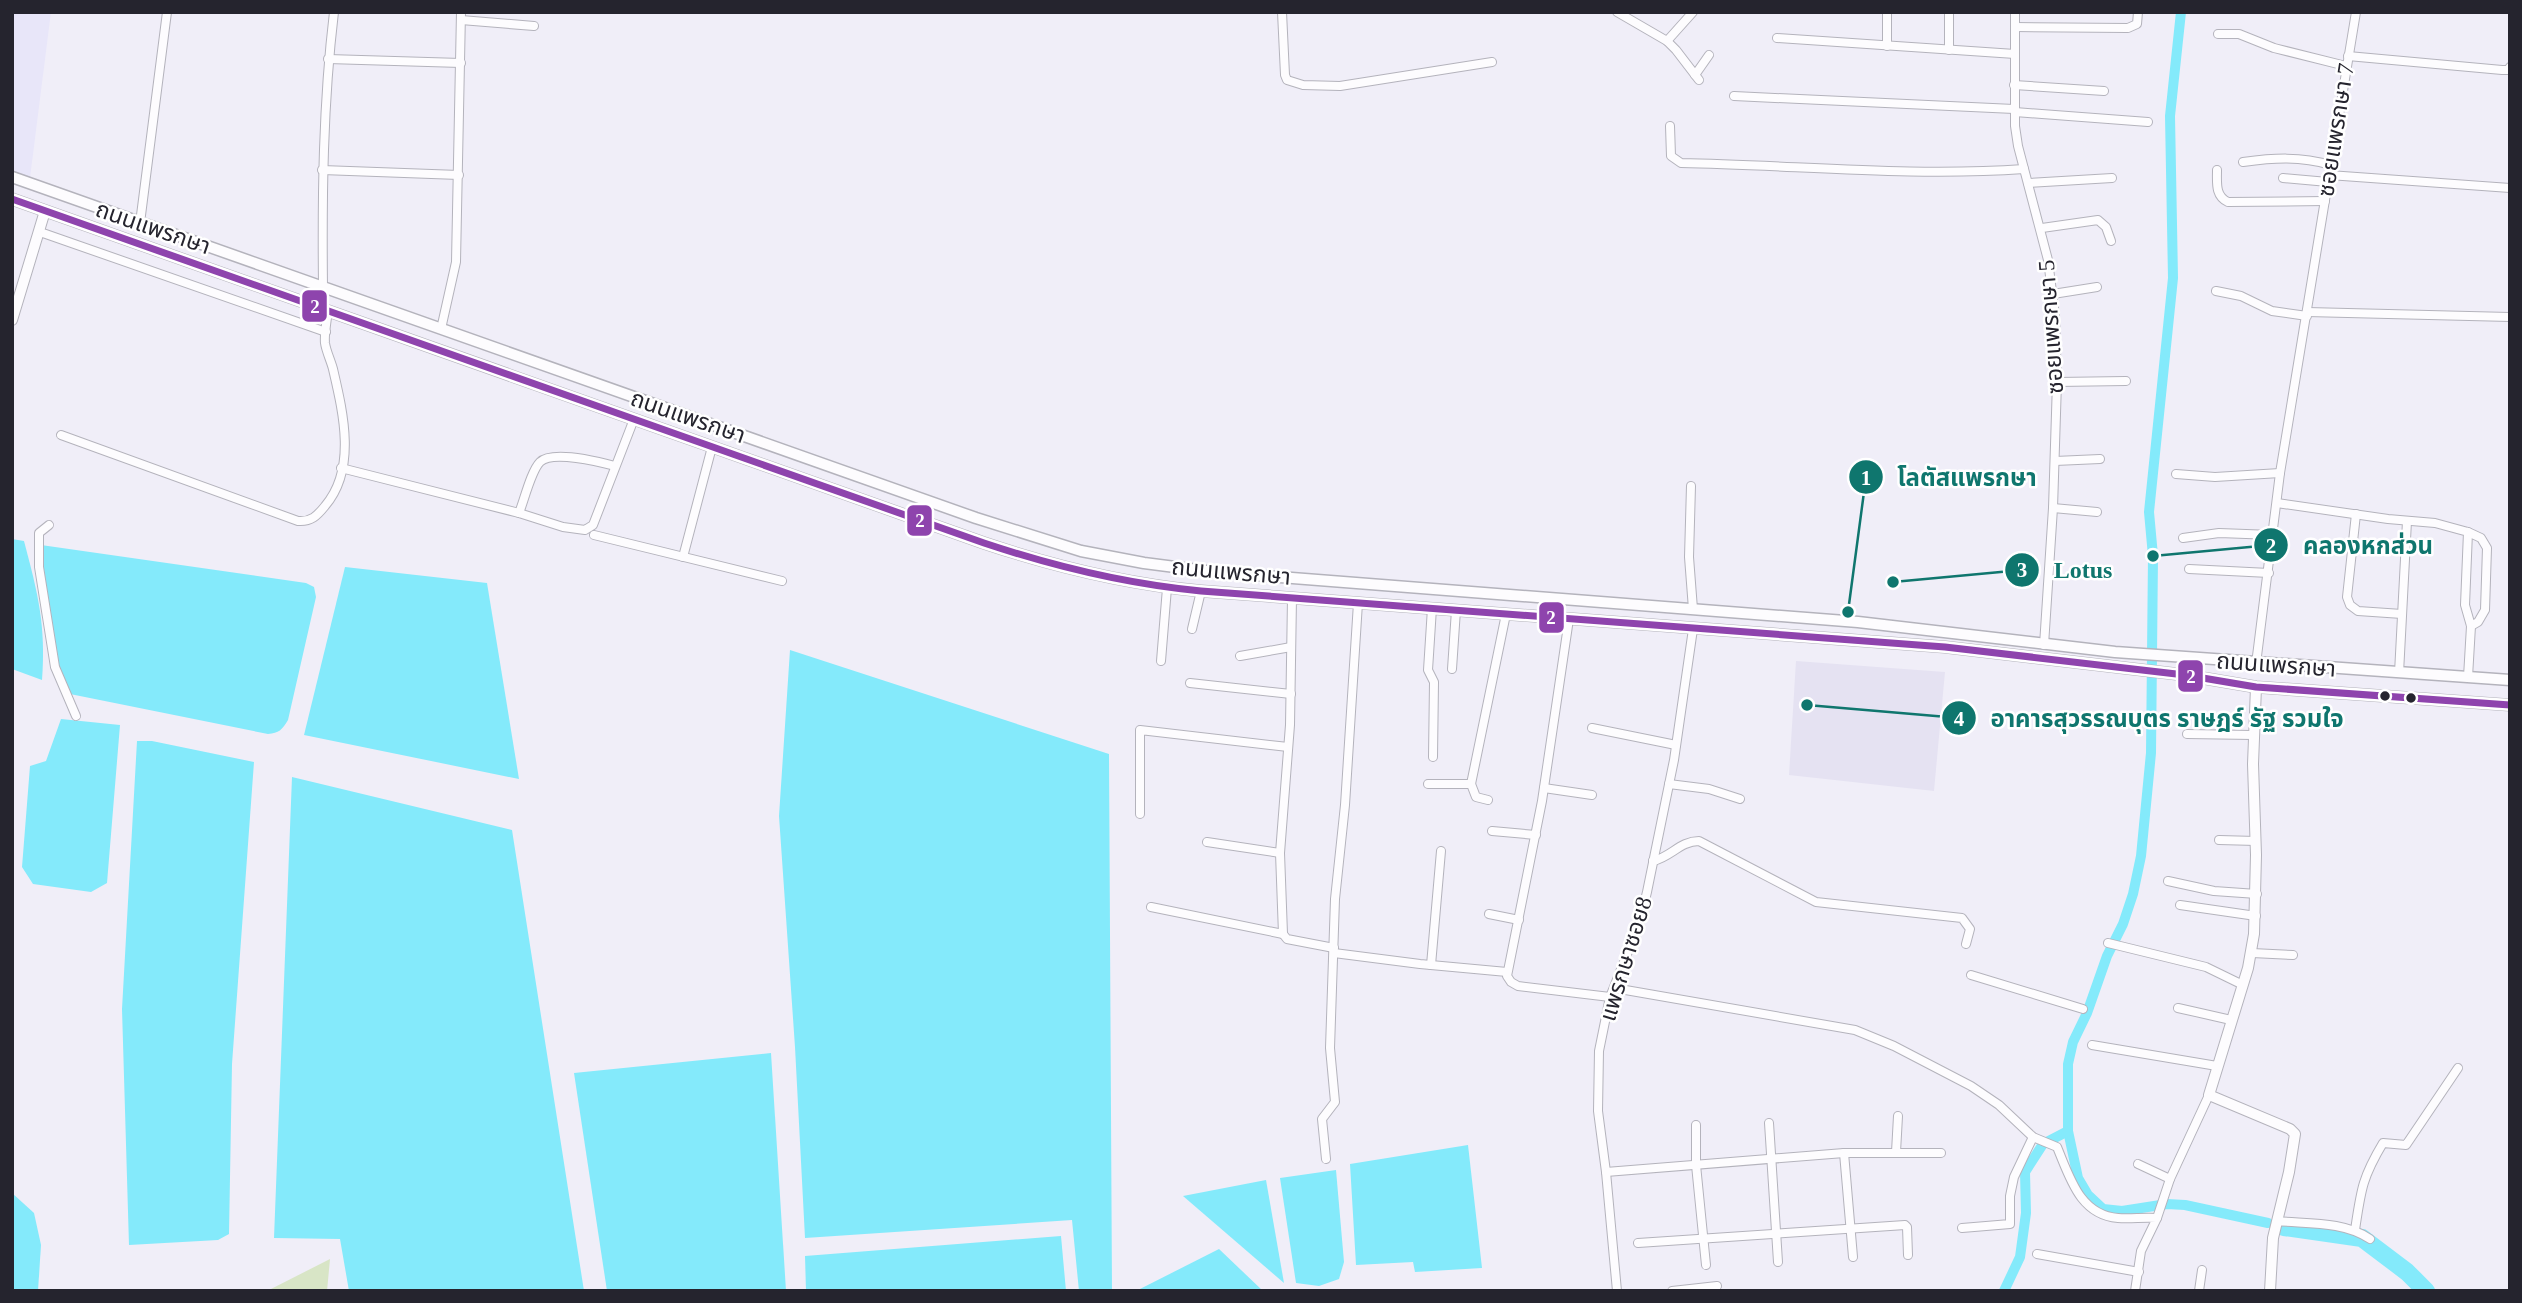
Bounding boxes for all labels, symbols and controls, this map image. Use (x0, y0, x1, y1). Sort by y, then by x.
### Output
street label: ซอยแพรกษา 7 (2313, 62, 2359, 198)
street label: ถนนแพรกษา (92, 197, 214, 259)
street label: ซอยแพรกษา 5 (2034, 259, 2068, 395)
line badge: 2 (301, 289, 328, 323)
text: 2 (310, 296, 320, 317)
street label: ถนนแพรกษา (627, 386, 749, 448)
callout: โลตัสแพรกษา (1848, 455, 2051, 500)
text: โลตัสแพรกษา (1897, 465, 2037, 491)
text: 1 (1861, 466, 1871, 490)
line badge: 2 (906, 504, 933, 537)
text: 2 (915, 510, 925, 531)
callout: คลองหกส่วน (2254, 523, 2447, 568)
text: คลองหกส่วน (2303, 532, 2433, 559)
text: 2 (2266, 534, 2276, 558)
callout: Lotus (2005, 547, 2126, 592)
street label: ถนนแพรกษา (1170, 554, 1292, 590)
text: Lotus (2054, 557, 2112, 583)
text: 3 (2017, 558, 2027, 582)
line badge: 2 (1538, 601, 1565, 634)
text: 2 (1546, 607, 1556, 628)
street label: ถนนแพรกษา (2215, 648, 2337, 682)
line badge: 2 (2177, 659, 2204, 693)
text: 2 (2186, 666, 2196, 687)
unlabelled marker (2378, 689, 2392, 703)
unlabelled marker (2404, 691, 2418, 705)
callout: อาคารสุวรรณบุตร ราษฎร์ รัฐ รวมใจ (1942, 696, 2358, 741)
text: อาคารสุวรรณบุตร ราษฎร์ รัฐ รวมใจ (1990, 706, 2344, 734)
text: 4 (1954, 707, 1965, 731)
street label: แพรกษาซอย8 (1595, 894, 1657, 1024)

